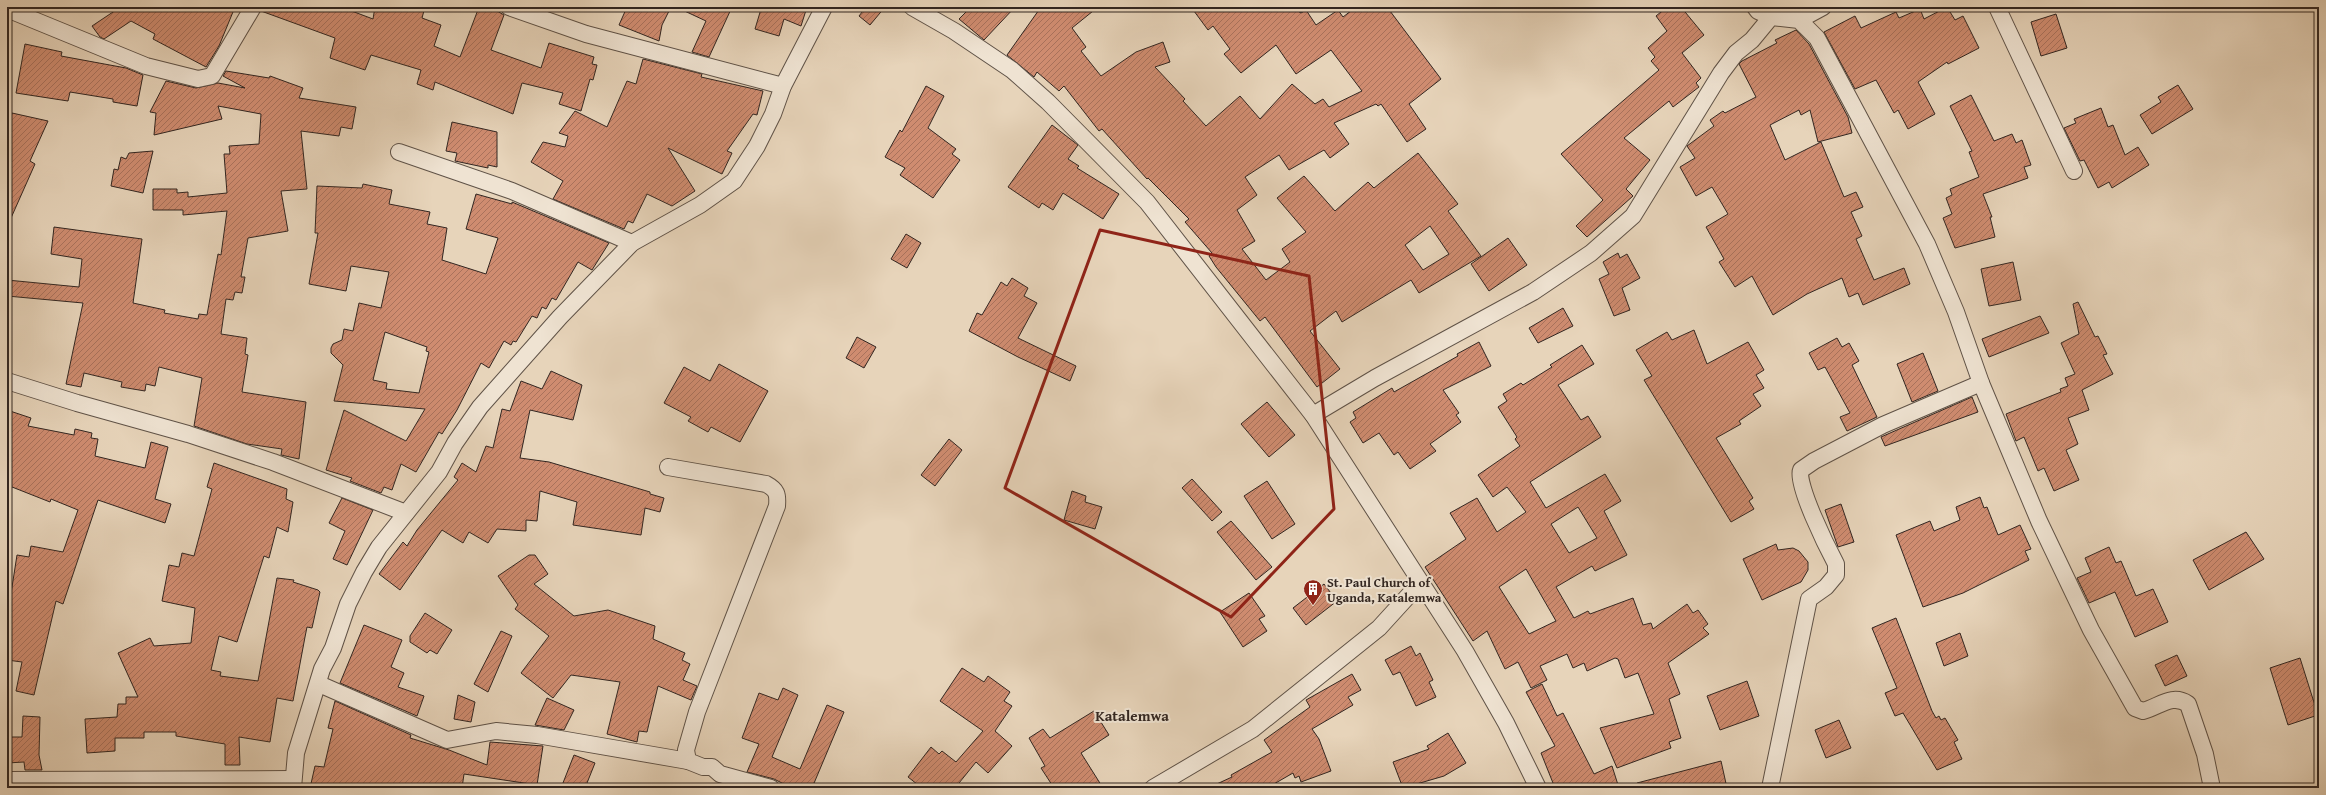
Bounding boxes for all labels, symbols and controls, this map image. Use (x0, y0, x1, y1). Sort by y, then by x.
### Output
place label: St. Paul Church of Uganda, Katalemwa (1327, 573, 1442, 607)
building icon: St. Paul Church of Uganda, Katalemwa (1302, 578, 1324, 606)
district label: Katalemwa (1095, 705, 1169, 726)

